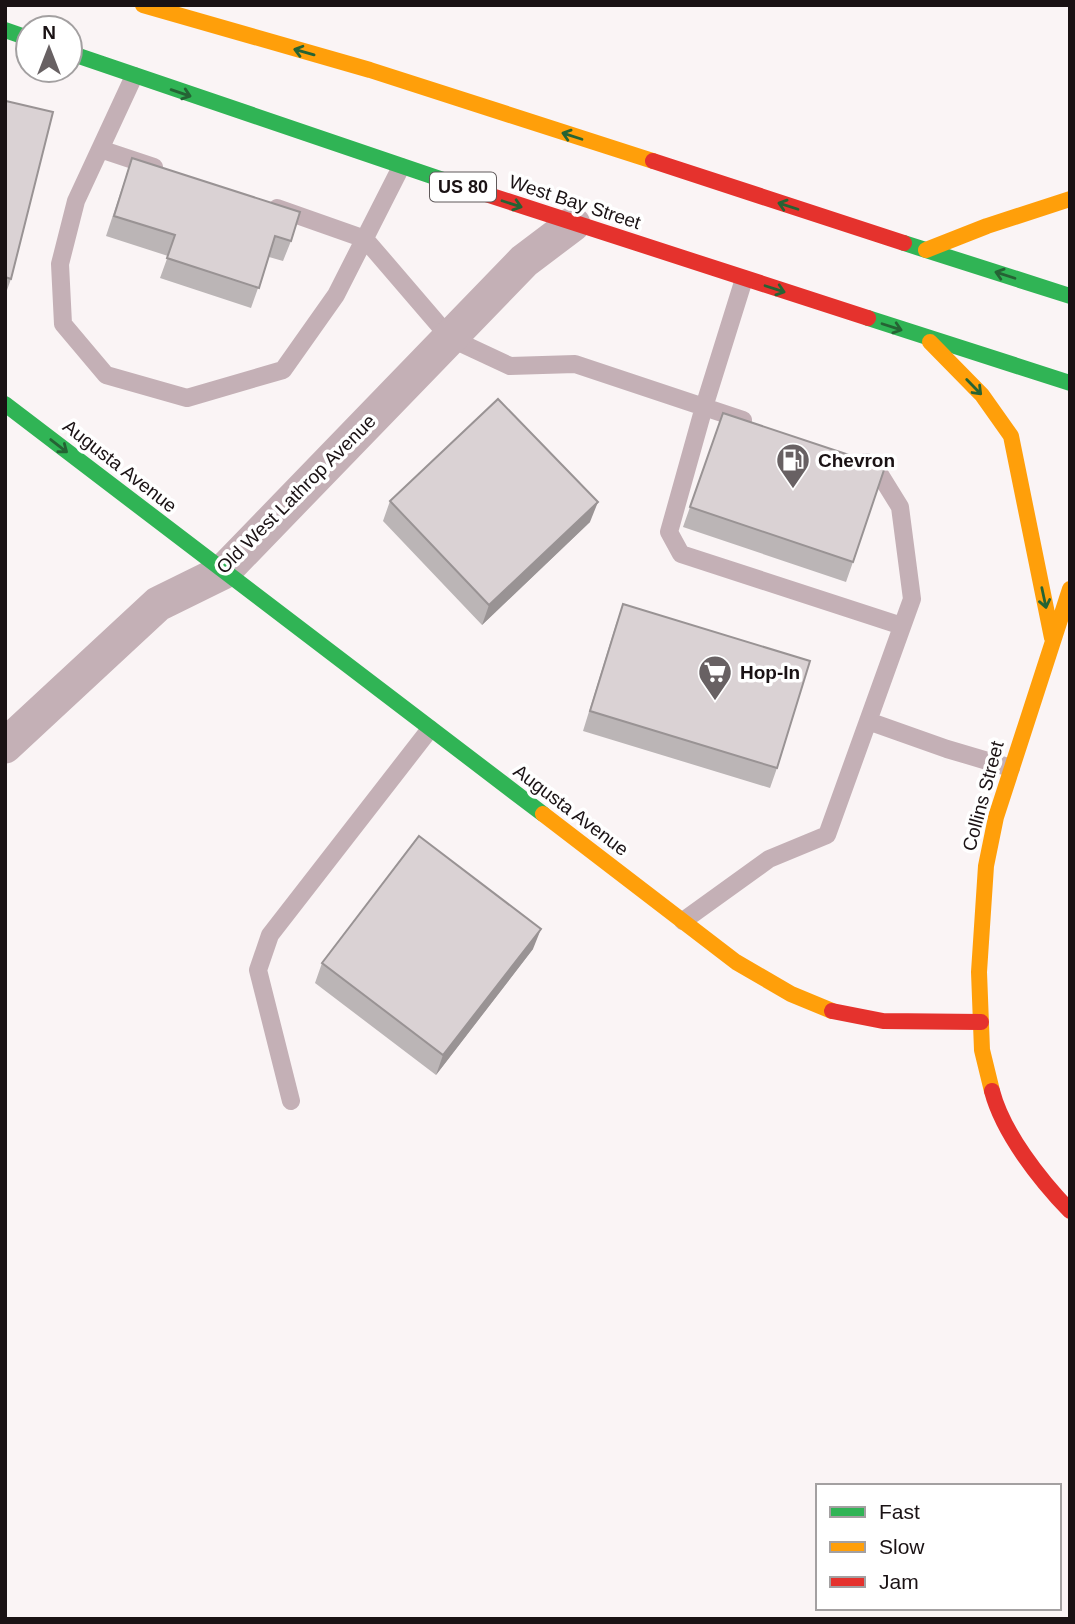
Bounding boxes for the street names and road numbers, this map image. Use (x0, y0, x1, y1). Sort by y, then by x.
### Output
street label: West Bay Street (507, 171, 644, 233)
road number: US 80 (430, 172, 496, 202)
street label: Old West Lathrop Avenue (212, 410, 380, 578)
street label: Augusta Avenue (59, 415, 181, 517)
street label: Collins Street (958, 738, 1008, 853)
street label: Augusta Avenue (510, 760, 632, 860)

